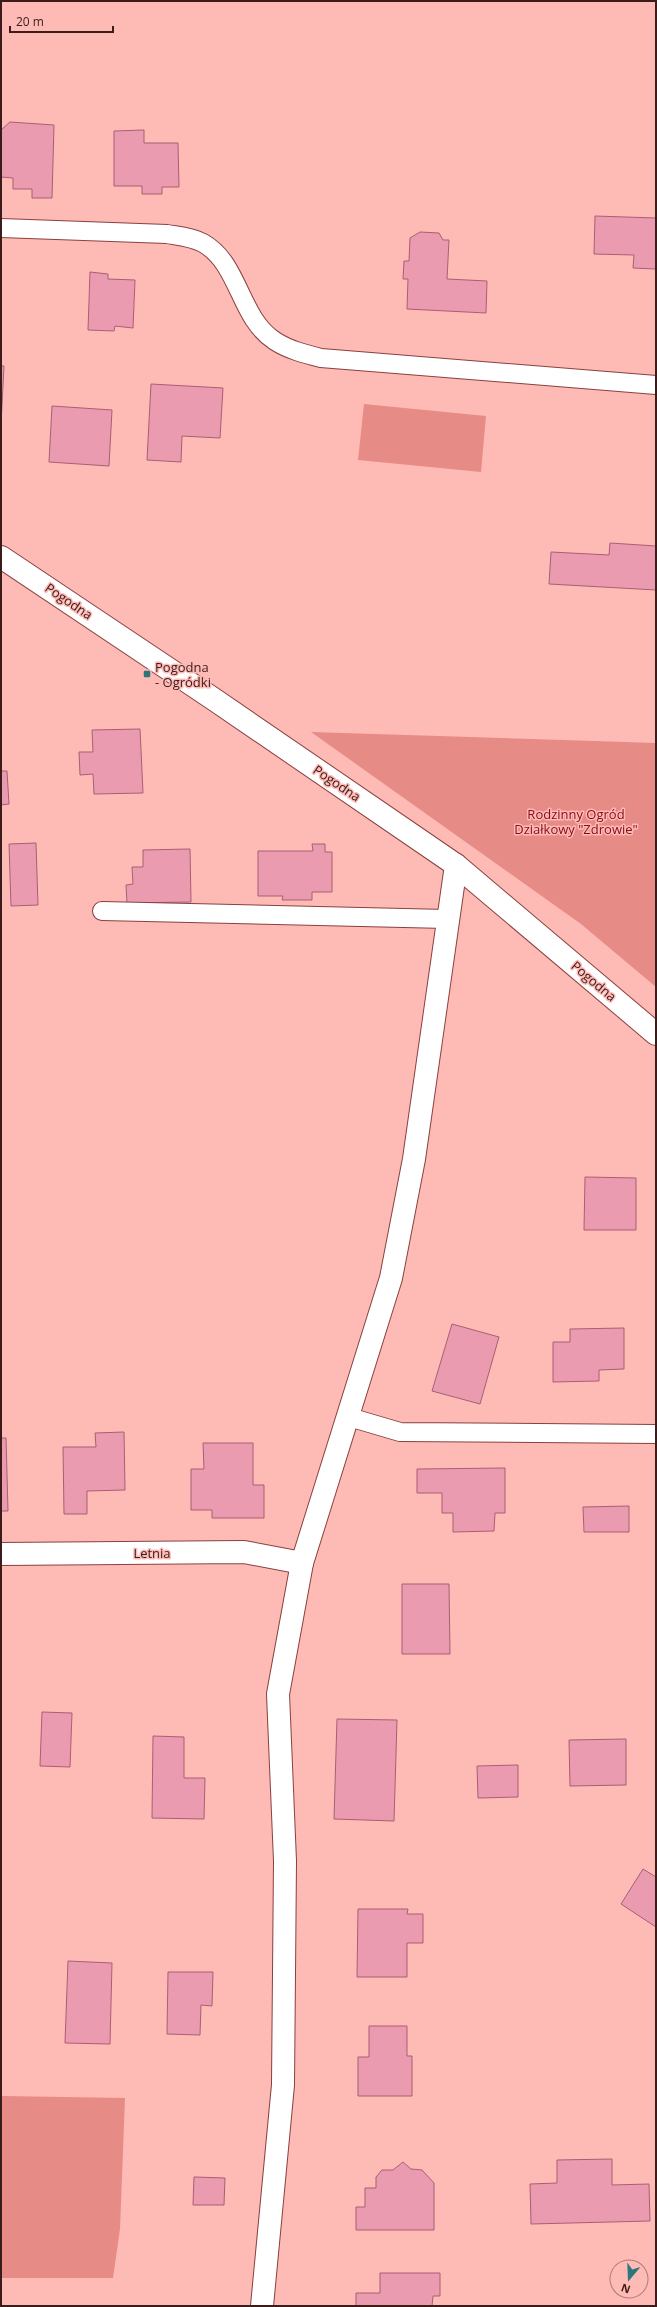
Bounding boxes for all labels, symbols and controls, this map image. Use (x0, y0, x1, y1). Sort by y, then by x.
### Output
scale bar (10, 8, 113, 34)
text: 20 m (16, 13, 44, 30)
street label: Pogodna (42, 579, 96, 623)
place label: Pogodna - Ogródki (155, 658, 211, 691)
marker: Pogodna - Ogródki (142, 669, 152, 679)
street label: Pogodna (310, 761, 364, 805)
park label: Rodzinny Ogród Działkowy "Zdrowie" (514, 805, 638, 838)
street label: Pogodna (568, 957, 620, 1005)
street label: Letnia (133, 1544, 171, 1562)
north arrow (609, 2259, 649, 2299)
text: N (619, 2280, 632, 2297)

